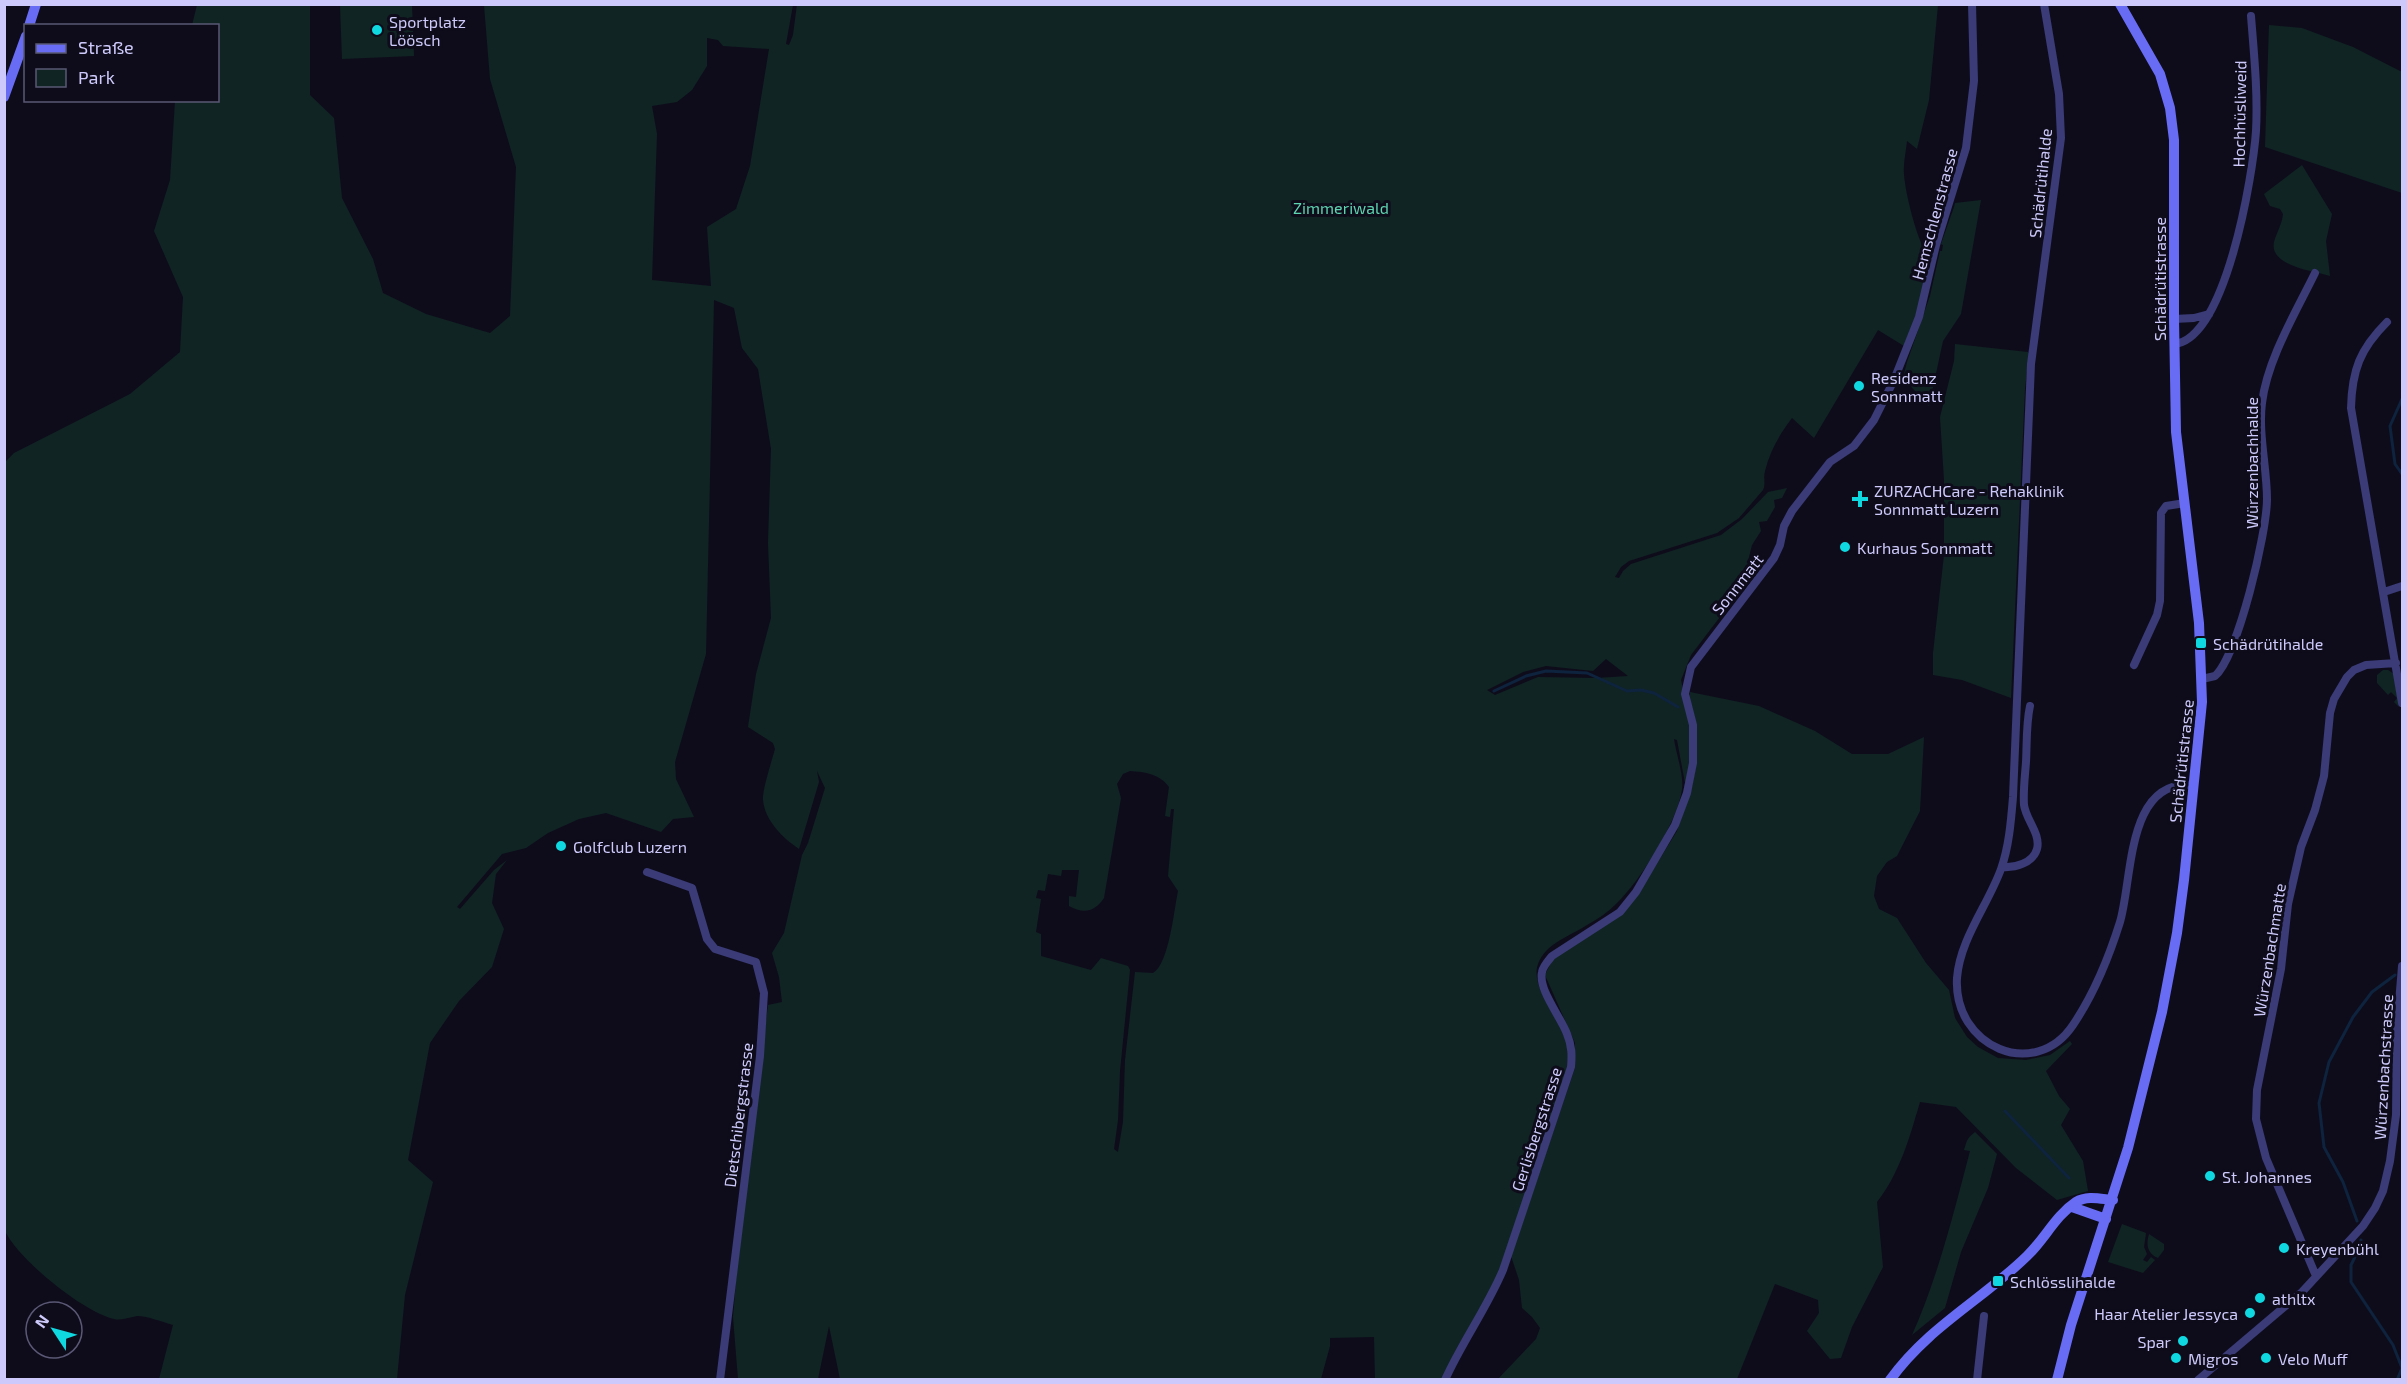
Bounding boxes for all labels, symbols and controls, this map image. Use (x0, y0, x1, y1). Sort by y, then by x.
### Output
place label: Sportplatz Löösch (389, 12, 466, 49)
marker: Sportplatz Löösch (370, 23, 384, 37)
legend (24, 24, 219, 102)
text: Straße (78, 36, 134, 58)
street label: Hochhüsliweid (2229, 60, 2249, 168)
text: Park (78, 66, 115, 88)
street label: Schädrütihalde (2025, 127, 2055, 239)
street label: Hemschlenstrasse (1907, 146, 1961, 282)
park label: Zimmeriwald (1293, 198, 1389, 217)
street label: Schädrütistrasse (2150, 217, 2169, 341)
place label: Residenz Sonnmatt (1871, 368, 1943, 405)
marker: Residenz Sonnmatt (1852, 379, 1866, 393)
street label: Würzenbachhalde (2242, 397, 2261, 529)
place label: ZURZACHCare - Rehaklinik Sonnmatt Luzern (1874, 481, 2064, 518)
marker: ZURZACHCare - Rehaklinik Sonnmatt Luzern (1851, 490, 1869, 508)
place label: Kurhaus Sonnmatt (1857, 538, 1992, 557)
marker: Kurhaus Sonnmatt (1838, 540, 1852, 554)
street label: Sonnmatt (1707, 550, 1767, 618)
place label: Schädrütihalde (2213, 634, 2323, 653)
marker: Schädrütihalde (2194, 636, 2208, 650)
street label: Schädrütistrasse (2165, 698, 2197, 824)
place label: Golfclub Luzern (573, 837, 687, 856)
marker: Golfclub Luzern (554, 839, 568, 853)
street label: Würzenbachmatte (2249, 882, 2289, 1018)
street label: Würzenbachstrasse (2370, 994, 2396, 1140)
street label: Dietschibergstrasse (720, 1042, 756, 1188)
street label: Gerlisbergstrasse (1507, 1065, 1565, 1193)
place label: St. Johannes (2222, 1167, 2312, 1186)
marker: St. Johannes (2203, 1169, 2217, 1183)
place label: Kreyenbühl (2296, 1239, 2379, 1258)
marker: Kreyenbühl (2277, 1241, 2291, 1255)
place label: Schlösslihalde (2010, 1272, 2116, 1291)
marker: Schlösslihalde (1991, 1274, 2005, 1288)
place label: athltx (2272, 1289, 2316, 1308)
marker: athltx (2253, 1291, 2267, 1305)
north arrow (24, 1300, 84, 1360)
place label: Haar Atelier Jessyca (2094, 1304, 2238, 1323)
marker: Haar Atelier Jessyca (2243, 1306, 2257, 1320)
text: N (30, 1311, 53, 1331)
place label: Spar (2138, 1332, 2172, 1351)
marker: Spar (2176, 1334, 2190, 1348)
place label: Migros (2188, 1349, 2238, 1368)
place label: Velo Muff (2278, 1349, 2348, 1368)
marker: Migros (2169, 1351, 2183, 1365)
marker: Velo Muff (2259, 1351, 2273, 1365)

